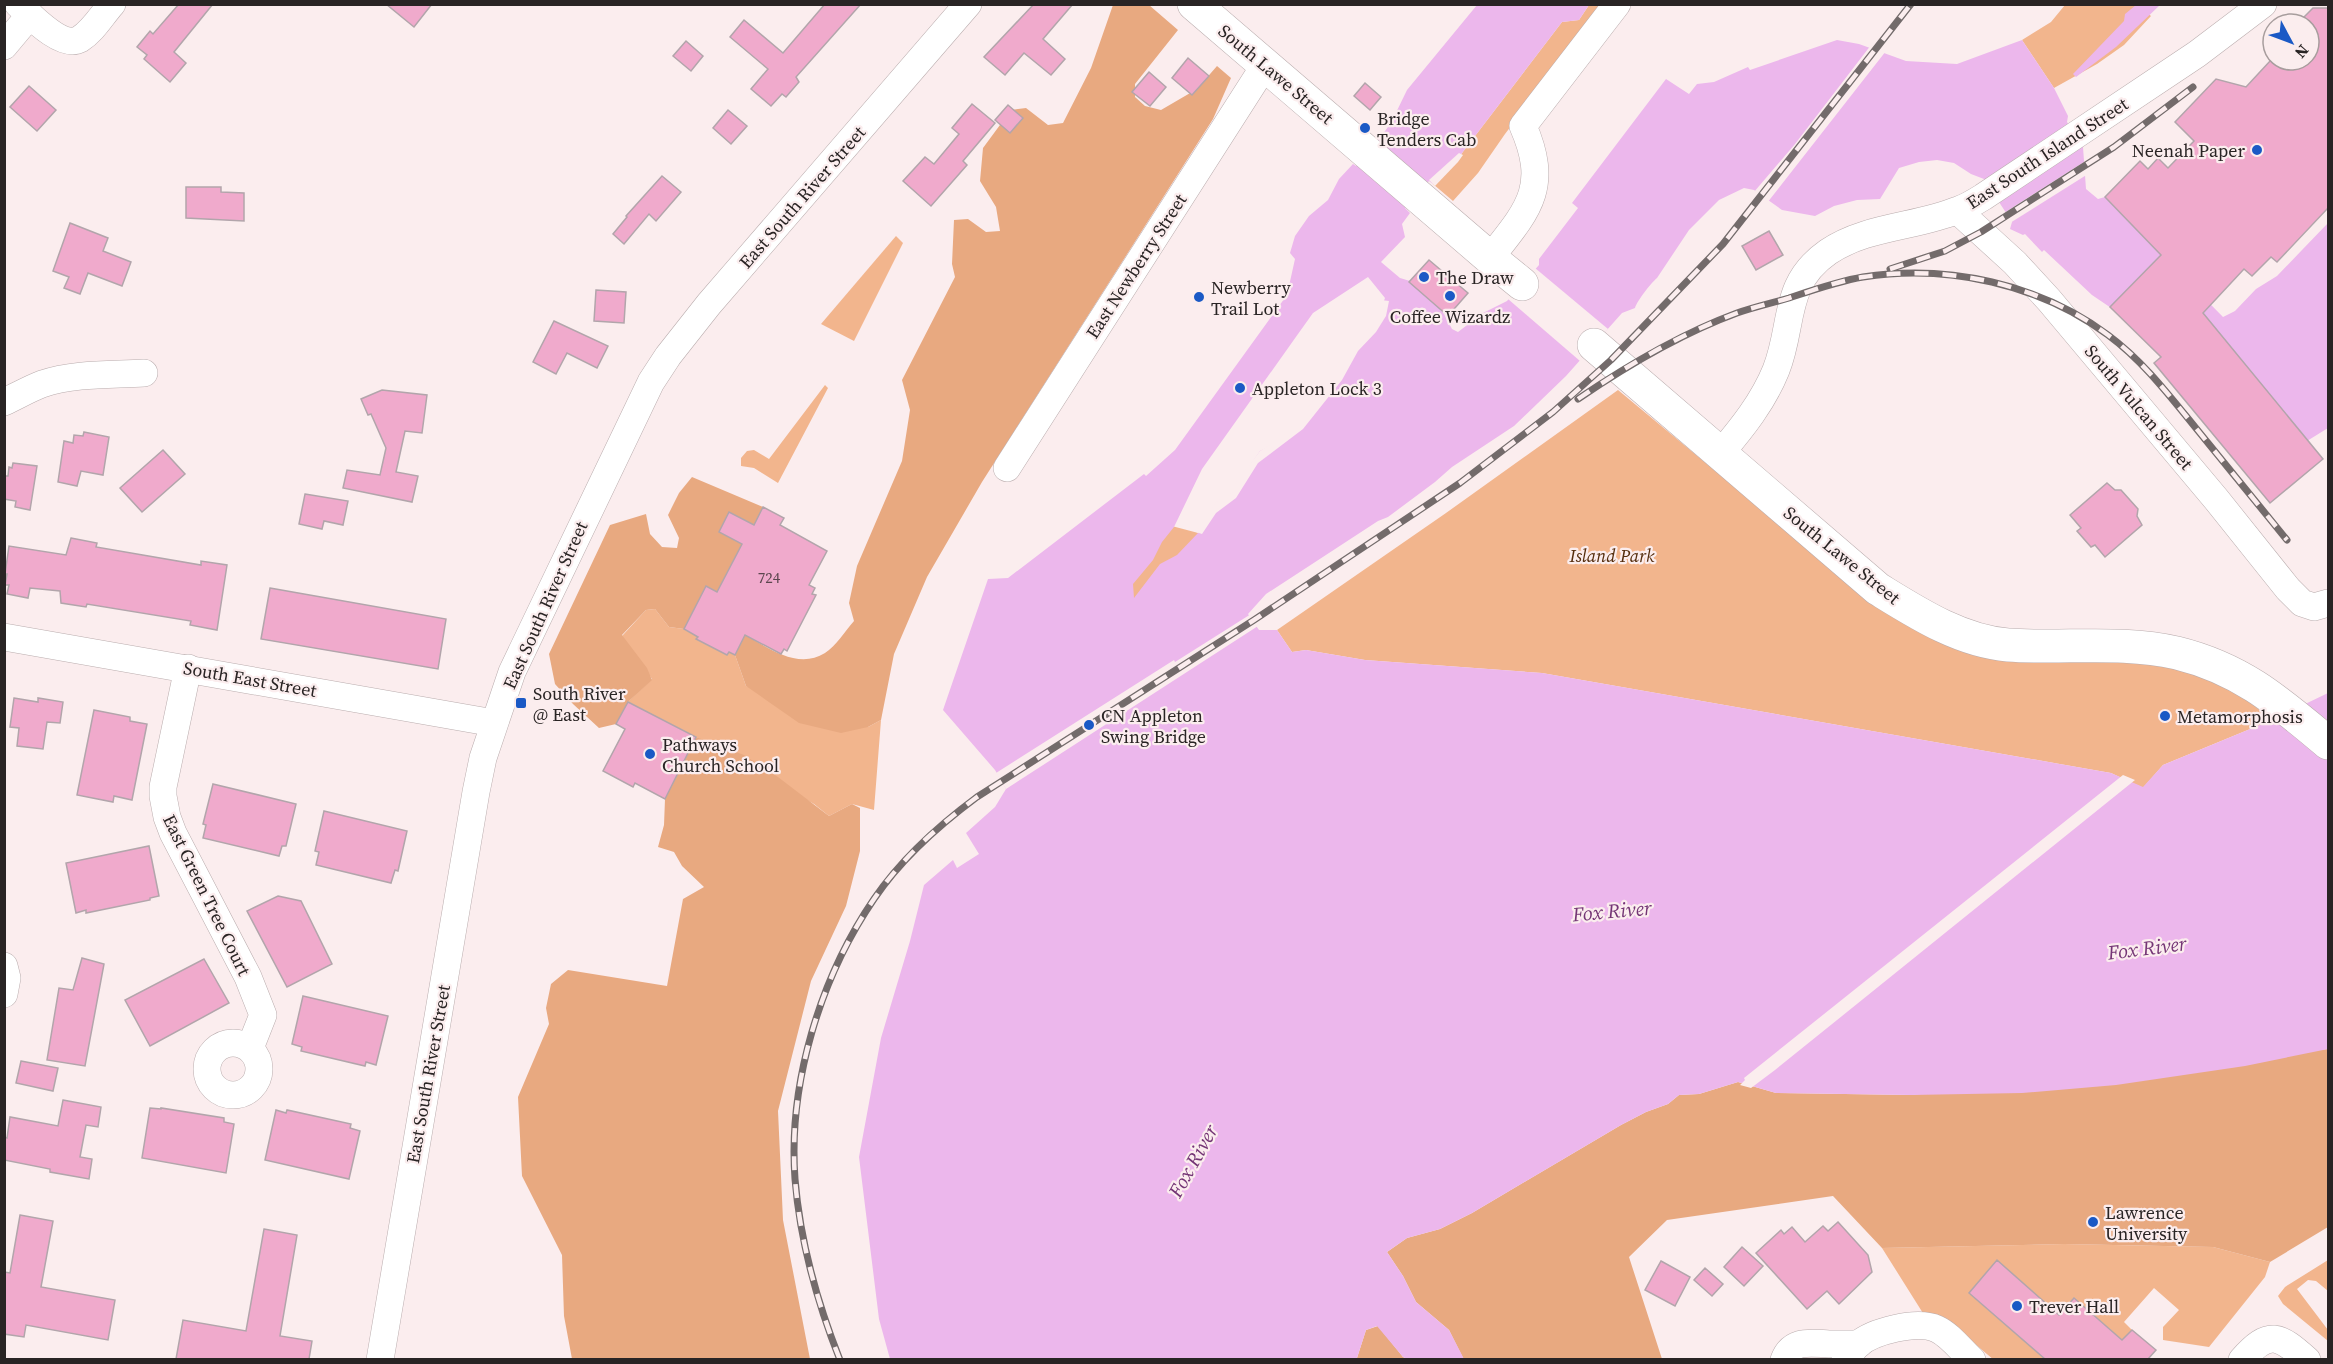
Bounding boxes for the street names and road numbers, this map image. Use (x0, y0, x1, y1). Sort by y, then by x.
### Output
street label: South Lawe Street (1213, 18, 1339, 130)
street label: East South Island Street (1961, 91, 2133, 215)
street label: East South River Street (733, 120, 871, 274)
street label: East Newberry Street (1080, 189, 1192, 343)
street label: South Vulcan Street (2079, 339, 2199, 475)
street label: South Lawe Street (1779, 500, 1906, 610)
street label: East South River Street (497, 517, 593, 693)
street label: South East Street (182, 655, 319, 703)
street label: East Green Tree Court (157, 810, 257, 980)
street label: East South River Street (400, 982, 456, 1165)

